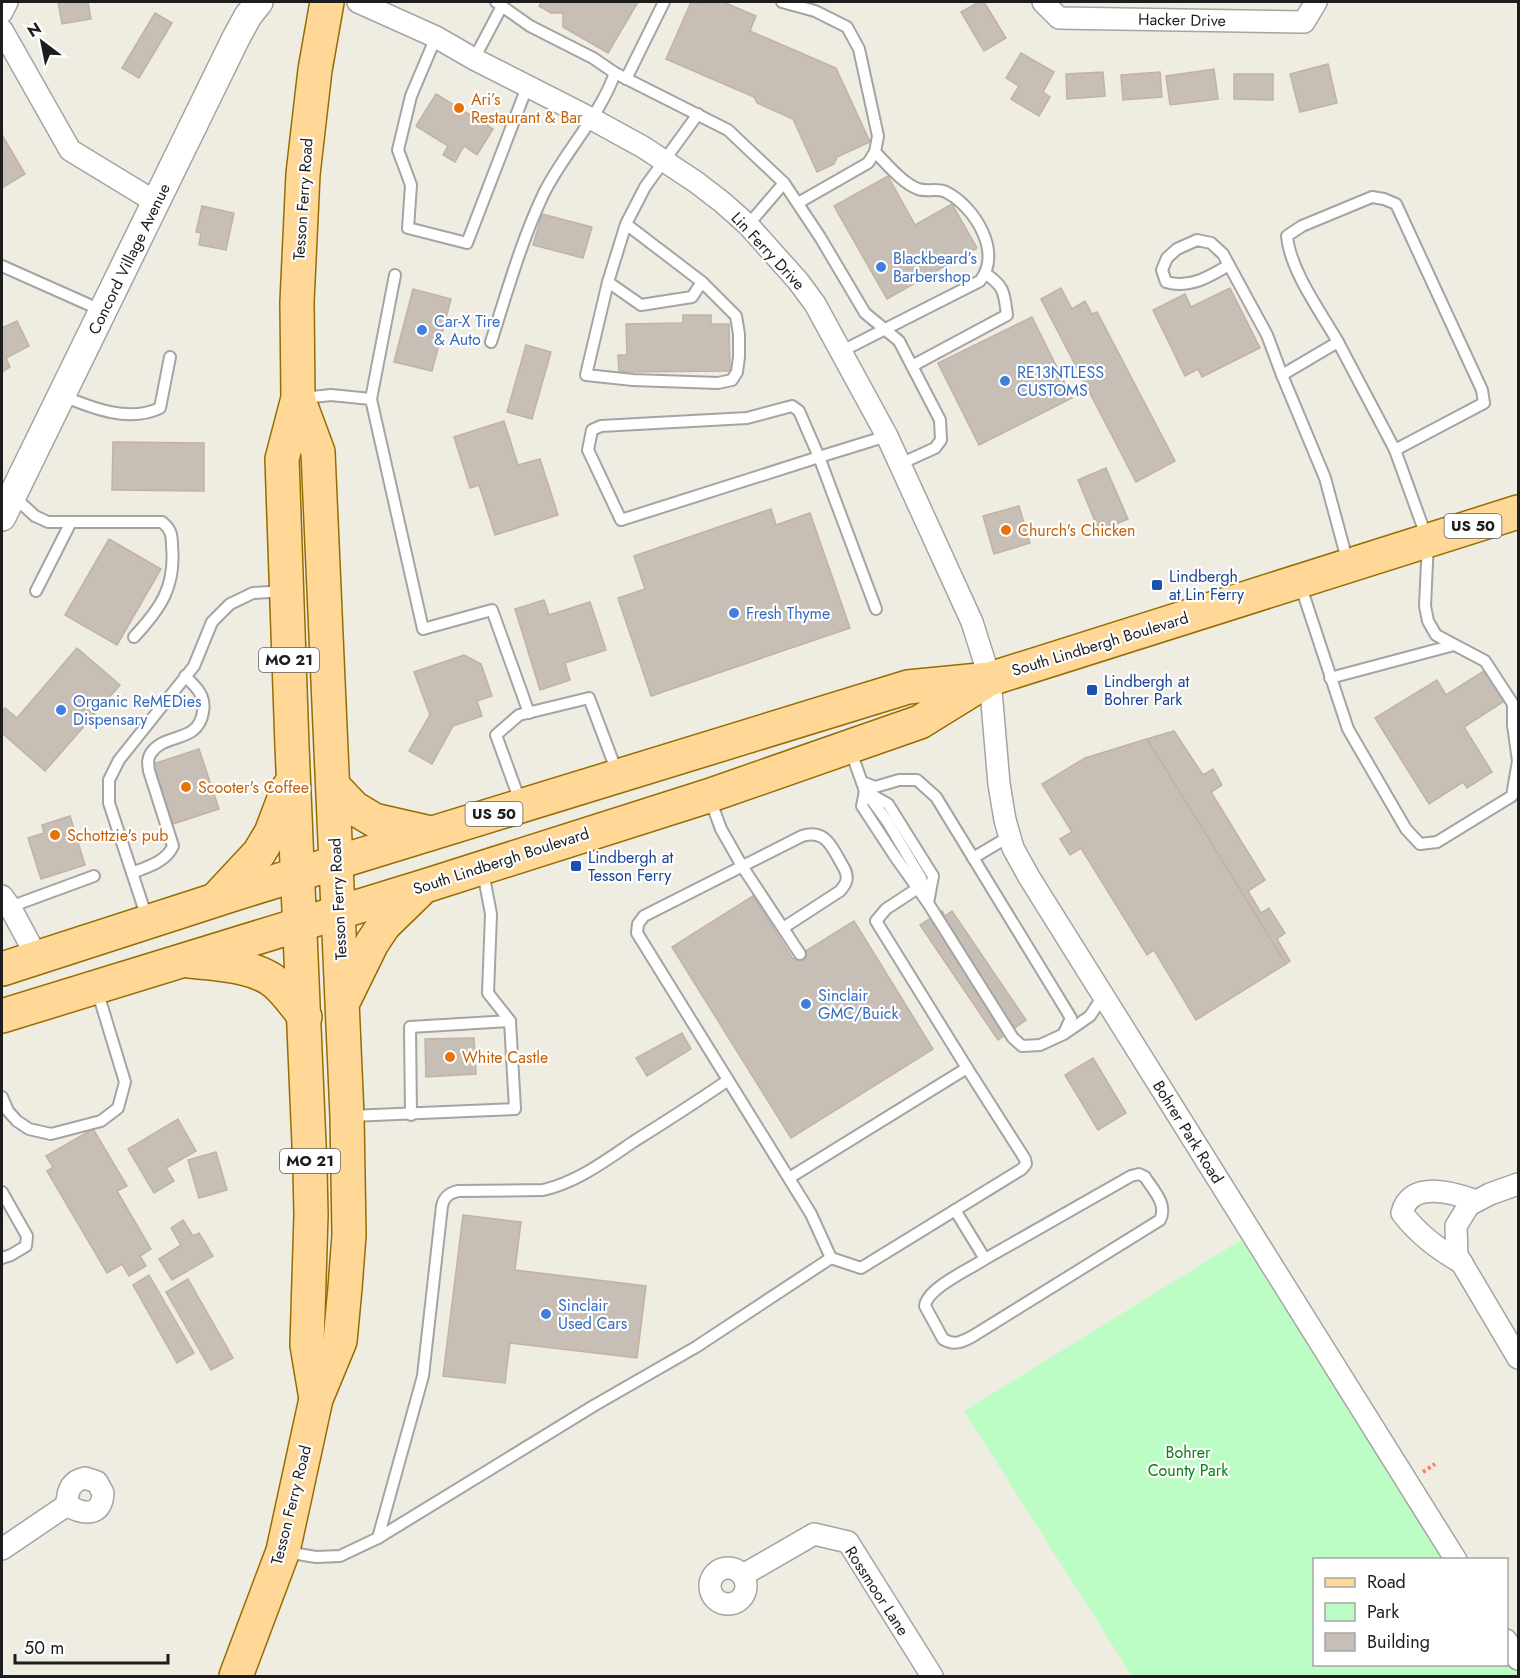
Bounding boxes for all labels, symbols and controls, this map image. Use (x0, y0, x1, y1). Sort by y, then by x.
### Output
street label: Hacker Drive (1138, 8, 1226, 32)
north arrow (12, 12, 72, 72)
text: N (23, 17, 46, 43)
place label: Ari’s Restaurant & Bar (471, 88, 583, 129)
marker: Ari’s Restaurant & Bar (452, 101, 466, 115)
street label: Tesson Ferry Road (287, 137, 319, 261)
street label: Concord Village Avenue (82, 180, 176, 338)
street label: Lin Ferry Drive (726, 207, 810, 295)
place label: Blackbeard’s Barbershop (893, 247, 977, 288)
marker: Blackbeard’s Barbershop (874, 260, 888, 274)
place label: Car-X Tire & Auto (434, 310, 500, 351)
marker: Car-X Tire & Auto (415, 323, 429, 337)
place label: RE13NTLESS CUSTOMS (1017, 361, 1104, 402)
marker: RE13NTLESS CUSTOMS (998, 374, 1012, 388)
road number: US 50 (1444, 514, 1502, 538)
place label: Church's Chicken (1018, 519, 1135, 542)
marker: Church's Chicken (999, 523, 1013, 537)
place label: Lindbergh at Lin Ferry (1169, 565, 1245, 606)
marker: Lindbergh at Lin Ferry (1150, 578, 1164, 592)
place label: Fresh Thyme (746, 602, 830, 625)
marker: Fresh Thyme (727, 606, 741, 620)
street label: South Lindbergh Boulevard (1009, 606, 1191, 682)
road number: MO 21 (259, 648, 319, 672)
place label: Lindbergh at Bohrer Park (1104, 670, 1190, 711)
marker: Lindbergh at Bohrer Park (1085, 683, 1099, 697)
place label: Organic ReMEDies Dispensary (73, 690, 201, 731)
marker: Organic ReMEDies Dispensary (54, 703, 68, 717)
place label: Scooter's Coffee (198, 776, 309, 799)
marker: Scooter's Coffee (179, 780, 193, 794)
road number: US 50 (466, 802, 522, 826)
street label: South Lindbergh Boulevard (410, 822, 592, 900)
place label: Schottzie's pub (67, 824, 168, 847)
marker: Schottzie's pub (48, 828, 62, 842)
street label: Tesson Ferry Road (323, 837, 353, 961)
place label: Lindbergh at Tesson Ferry (588, 846, 674, 887)
marker: Lindbergh at Tesson Ferry (569, 859, 583, 873)
place label: Sinclair GMC/Buick (818, 984, 899, 1025)
marker: Sinclair GMC/Buick (799, 997, 813, 1011)
place label: White Castle (462, 1046, 548, 1069)
marker: White Castle (443, 1050, 457, 1064)
street label: Bohrer Park Road (1147, 1076, 1229, 1188)
road number: MO 21 (280, 1149, 340, 1173)
place label: Sinclair Used Cars (558, 1294, 627, 1335)
marker: Sinclair Used Cars (539, 1307, 553, 1321)
park label: Bohrer County Park (1148, 1441, 1229, 1482)
street label: Tesson Ferry Road (265, 1443, 317, 1567)
street label: Rossmoor Lane (839, 1542, 915, 1640)
legend (1313, 1558, 1508, 1666)
text: Road (1367, 1569, 1406, 1595)
text: Park (1367, 1599, 1399, 1625)
scale bar (15, 1627, 168, 1665)
text: Building (1367, 1629, 1430, 1655)
text: 50 m (24, 1635, 64, 1661)

